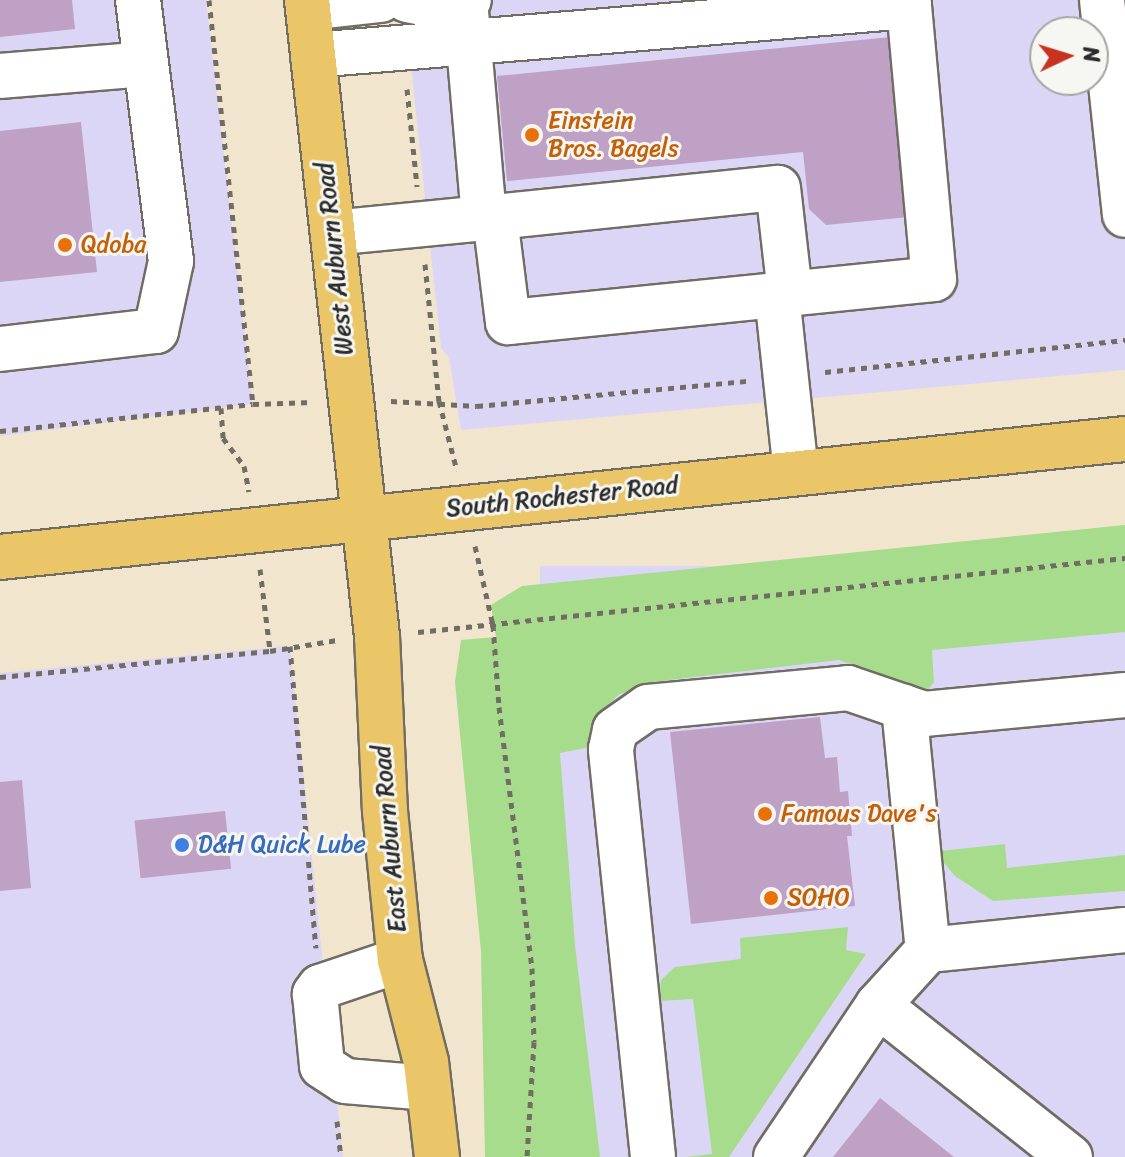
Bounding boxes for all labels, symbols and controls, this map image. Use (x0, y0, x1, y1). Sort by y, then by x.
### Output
north arrow (1029, 16, 1109, 96)
text: N (1071, 45, 1111, 63)
place label: Einstein Bros. Bagels (548, 107, 678, 163)
marker: Einstein Bros. Bagels (523, 126, 541, 144)
street label: West Auburn Road (311, 161, 359, 357)
place label: Qdoba (81, 231, 146, 259)
marker: Qdoba (56, 236, 74, 254)
street label: South Rochester Road (445, 471, 679, 523)
street label: East Auburn Road (367, 744, 413, 934)
place label: Famous Dave's (781, 800, 937, 828)
marker: Famous Dave's (756, 805, 774, 823)
place label: D&H Quick Lube (198, 831, 366, 859)
marker: D&H Quick Lube (173, 836, 191, 854)
place label: SOHO (787, 884, 850, 912)
marker: SOHO (762, 889, 780, 907)

